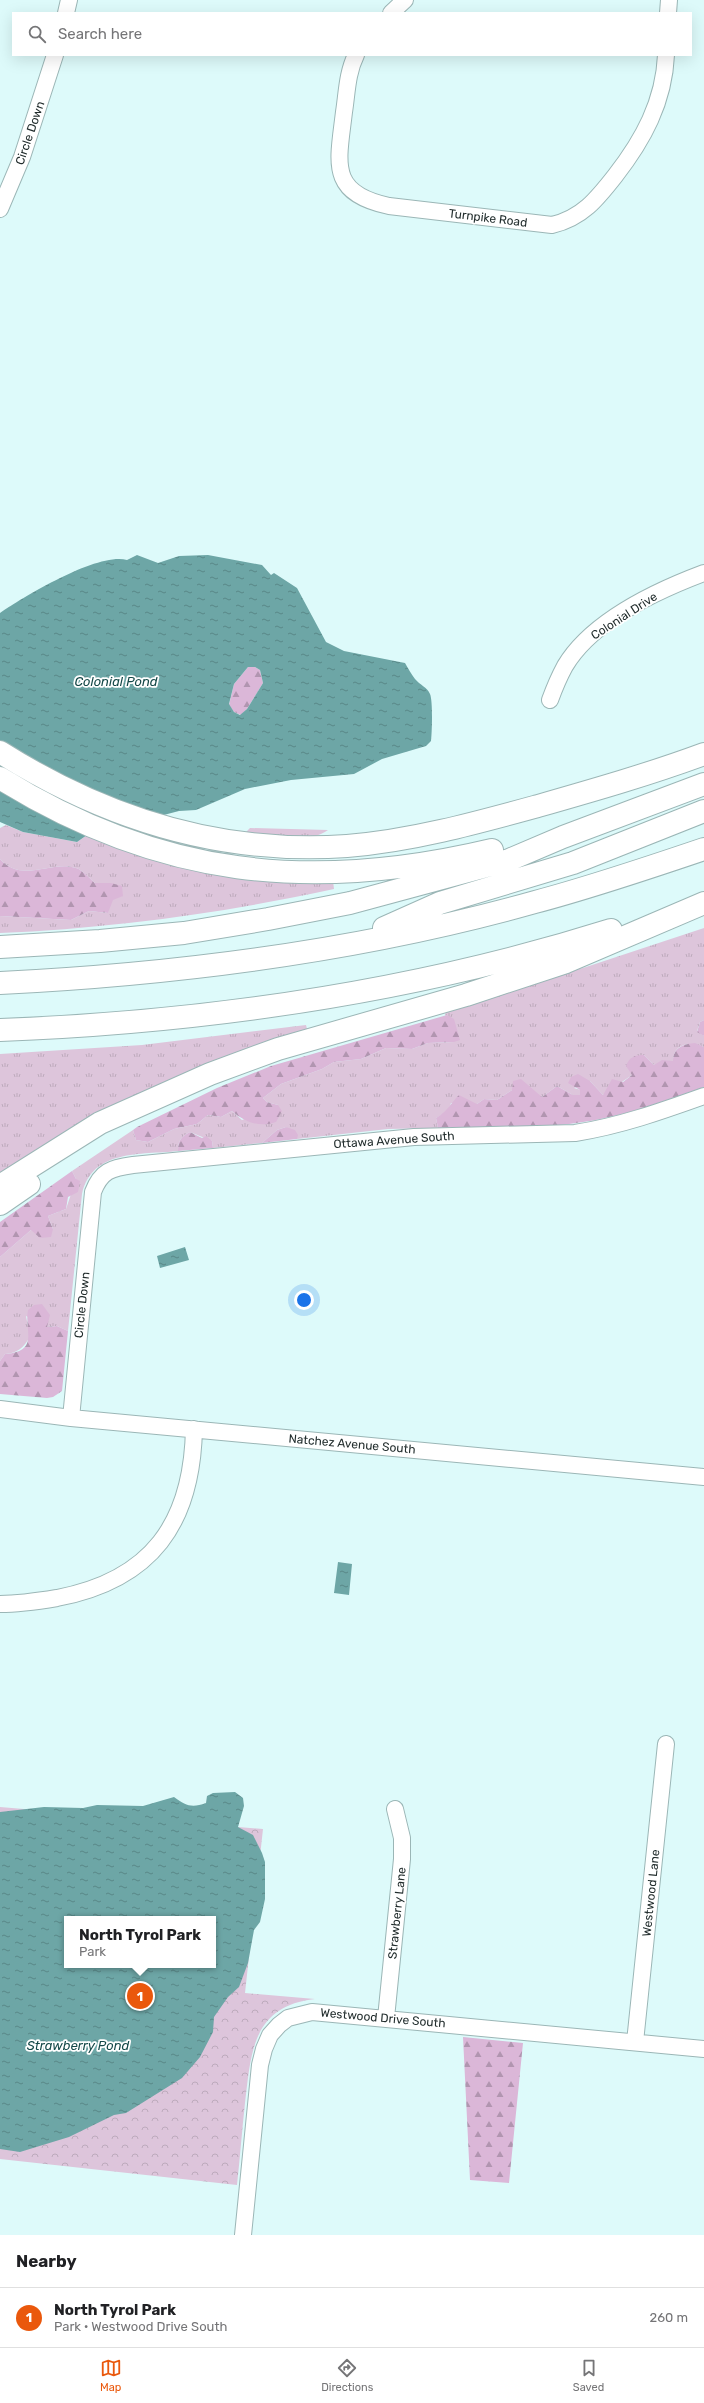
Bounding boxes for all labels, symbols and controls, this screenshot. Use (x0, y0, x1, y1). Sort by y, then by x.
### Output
search box (12, 12, 692, 56)
icon: search (26, 23, 48, 45)
text: Search here (58, 25, 142, 43)
street label: Circle Down (13, 99, 47, 167)
street label: Turnpike Road (448, 206, 528, 230)
street label: Colonial Drive (588, 589, 660, 643)
water label: Colonial Pond (74, 674, 158, 689)
street label: Ottawa Avenue South (333, 1129, 455, 1151)
street label: Circle Down (72, 1271, 92, 1339)
your location (294, 1290, 314, 1310)
street label: Natchez Avenue South (288, 1431, 416, 1457)
street label: Westwood Lane (639, 1848, 663, 1937)
street label: Strawberry Lane (385, 1866, 409, 1960)
popup (64, 1916, 216, 1968)
text: North Tyrol Park (79, 1926, 201, 1944)
text: Park (79, 1944, 106, 1959)
pin: 1 (127, 1981, 153, 2011)
street label: Westwood Drive South (320, 2006, 446, 2030)
water label: Strawberry Pond (27, 2038, 130, 2053)
text: Nearby (16, 2251, 77, 2271)
text: North Tyrol Park (54, 2301, 176, 2319)
text: 1 (26, 2310, 32, 2325)
text: 260 m (650, 2310, 688, 2325)
text: Park · Westwood Drive South (54, 2319, 227, 2334)
tab: Map (100, 2357, 122, 2394)
tab: Directions (321, 2357, 373, 2394)
tab: Saved (573, 2357, 604, 2394)

